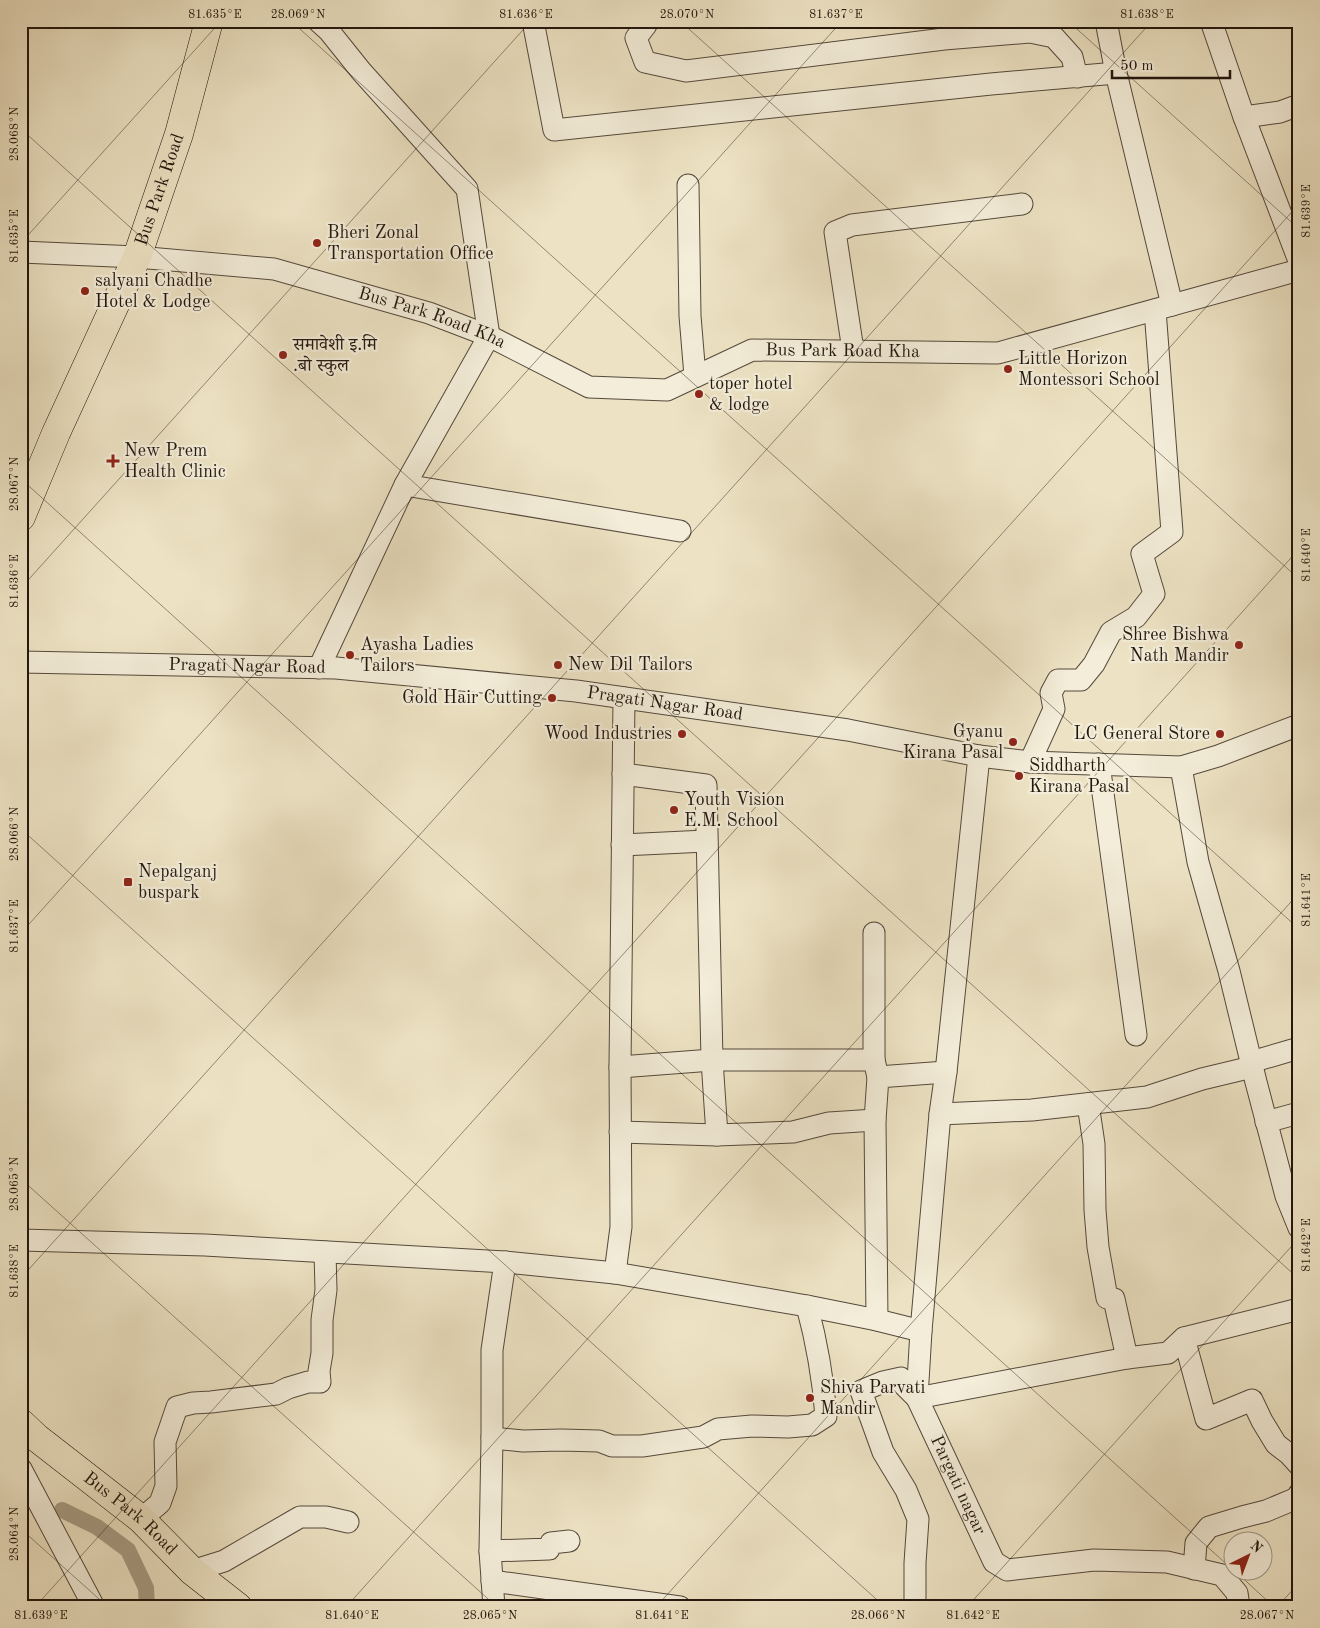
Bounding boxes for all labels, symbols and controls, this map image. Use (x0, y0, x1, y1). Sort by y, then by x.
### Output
text: 81.635°E (188, 8, 242, 21)
text: 28.069°N (271, 9, 325, 21)
text: 81.636°E (499, 9, 553, 21)
text: 28.070°N (660, 9, 714, 21)
text: 81.637°E (809, 9, 863, 21)
text: 81.638°E (1120, 9, 1174, 21)
scale bar (1112, 48, 1230, 80)
text: 50 m (1120, 59, 1154, 74)
text: 28.068°N (9, 107, 21, 161)
street label: Bus Park Road (133, 131, 187, 248)
text: 81.639°E (1301, 184, 1313, 238)
text: 81.635°E (8, 209, 21, 263)
place label: Bheri Zonal Transportation Office (327, 224, 494, 263)
marker: Bheri Zonal Transportation Office (311, 237, 323, 249)
place label: salyani Chadhe Hotel & Lodge (95, 272, 212, 311)
street label: Bus Park Road Kha (356, 284, 509, 352)
marker: salyani Chadhe Hotel & Lodge (79, 285, 91, 297)
place label: समावेशी इ.मि .बाे स्कुल (292, 334, 378, 376)
street label: Bus Park Road Kha (765, 341, 920, 361)
marker: समावेशी इ.मि .बाे स्कुल (277, 349, 289, 361)
place label: Little Horizon Montessori School (1018, 350, 1160, 389)
marker: Little Horizon Montessori School (1002, 363, 1014, 375)
place label: toper hotel & lodge (709, 375, 793, 414)
marker: toper hotel & lodge (693, 388, 705, 400)
place label: New Prem Health Clinic (124, 442, 226, 481)
marker: New Prem Health Clinic (106, 454, 120, 468)
text: 28.067°N (9, 457, 21, 511)
text: 81.640°E (1301, 528, 1313, 582)
text: 81.636°E (9, 554, 21, 608)
place label: Shree Bishwa Nath Mandir (1122, 626, 1230, 665)
place label: Ayasha Ladies Tailors (360, 636, 474, 675)
marker: Shree Bishwa Nath Mandir (1233, 639, 1245, 651)
marker: Ayasha Ladies Tailors (344, 649, 356, 661)
street label: Pragati Nagar Road (168, 656, 326, 677)
place label: New Dil Tailors (568, 656, 693, 674)
marker: New Dil Tailors (552, 659, 564, 671)
street label: Pragati Nagar Road (586, 684, 744, 724)
place label: Gold Hair Cutting (402, 689, 542, 707)
marker: Gold Hair Cutting (546, 692, 558, 704)
place label: Gyanu Kirana Pasal (903, 723, 1003, 762)
place label: Wood Industries (544, 725, 672, 743)
place label: LC General Store (1073, 725, 1210, 743)
marker: Wood Industries (676, 728, 688, 740)
marker: LC General Store (1214, 728, 1226, 740)
marker: Gyanu Kirana Pasal (1007, 736, 1019, 748)
place label: Siddharth Kirana Pasal (1029, 757, 1129, 796)
marker: Siddharth Kirana Pasal (1013, 770, 1025, 782)
place label: Youth Vision E.M. School (684, 791, 785, 830)
marker: Youth Vision E.M. School (668, 804, 680, 816)
text: 28.066°N (9, 807, 21, 861)
place label: Nepalganj buspark (138, 863, 217, 902)
text: 81.641°E (1301, 873, 1313, 927)
marker: Nepalganj buspark (122, 876, 134, 888)
text: 81.637°E (9, 899, 21, 953)
text: 28.065°N (8, 1157, 21, 1211)
text: 81.642°E (1301, 1218, 1313, 1272)
text: 81.638°E (9, 1244, 21, 1298)
place label: Shiva Parvati Mandir (820, 1379, 926, 1418)
marker: Shiva Parvati Mandir (804, 1392, 816, 1404)
street label: Pargati nagar (927, 1433, 989, 1538)
street label: Bus Park Road (80, 1469, 180, 1559)
text: 28.064°N (9, 1507, 21, 1561)
north arrow (1222, 1530, 1272, 1580)
text: N (1247, 1538, 1265, 1556)
text: 28.065°N (463, 1609, 517, 1622)
text: 81.639°E (14, 1610, 68, 1622)
text: 81.640°E (325, 1610, 379, 1622)
text: 81.641°E (635, 1610, 689, 1622)
text: 28.066°N (851, 1610, 905, 1622)
text: 81.642°E (946, 1610, 1000, 1622)
text: 28.067°N (1240, 1610, 1294, 1622)

